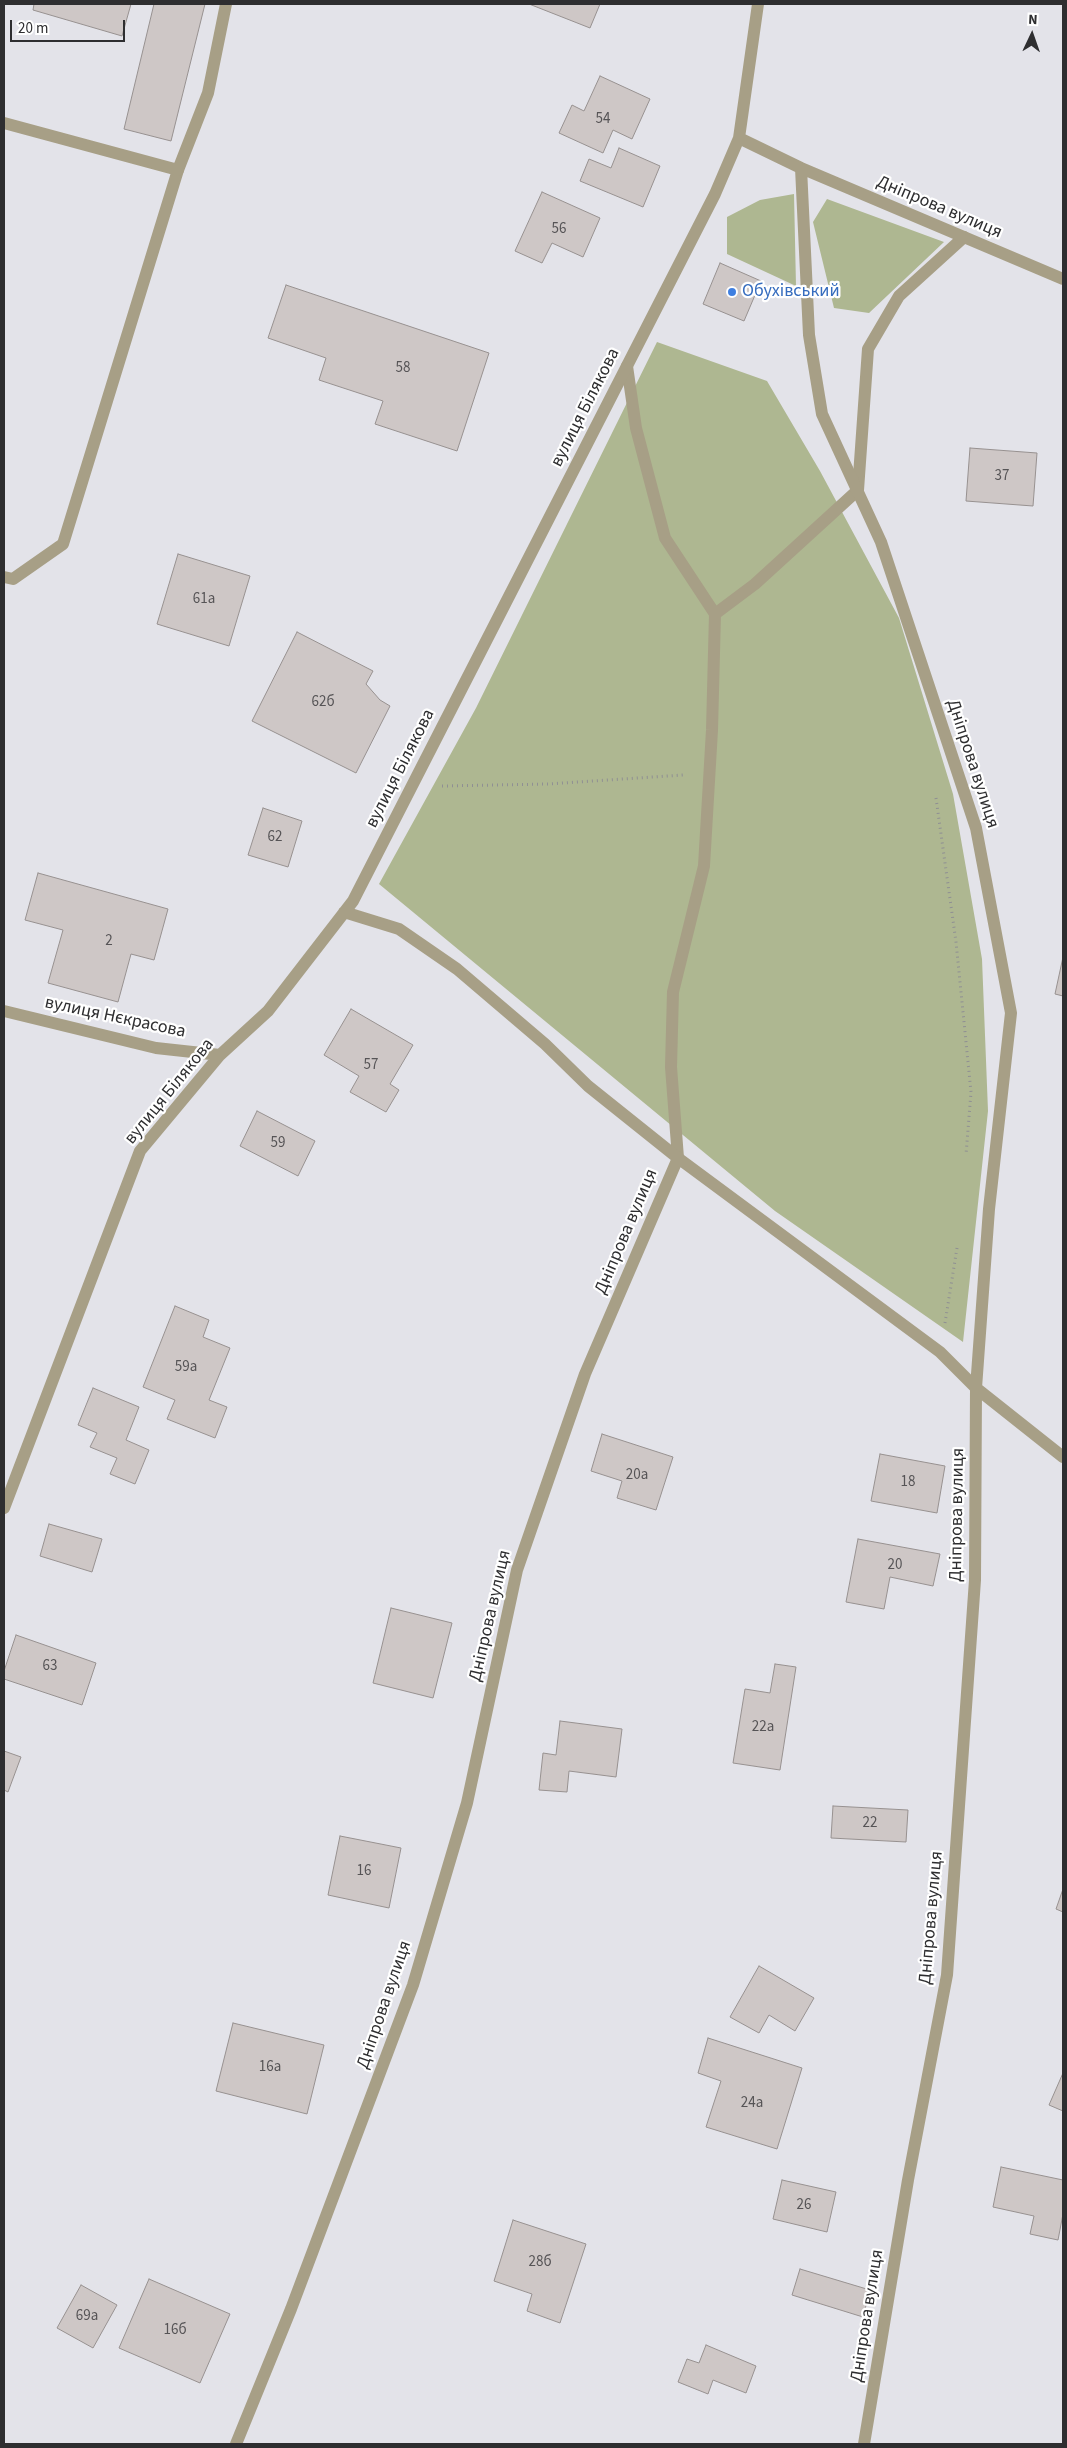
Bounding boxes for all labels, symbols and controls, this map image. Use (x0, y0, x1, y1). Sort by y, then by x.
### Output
scale bar (12, 10, 128, 42)
north arrow (1007, 10, 1057, 60)
text: N (1028, 10, 1038, 30)
text: 20 m (18, 18, 48, 39)
house number: 54 (596, 111, 610, 129)
street label: Дніпрова вулиця (873, 172, 1005, 244)
house number: 56 (552, 221, 566, 239)
place label: Обухівський (742, 281, 840, 303)
marker: Обухівський (726, 286, 738, 298)
street label: вулиця Білякова (547, 345, 625, 471)
house number: 58 (396, 360, 410, 378)
house number: 37 (995, 468, 1009, 486)
house number: 61а (193, 591, 215, 609)
house number: 62б (311, 694, 335, 712)
street label: Дніпрова вулиця (941, 697, 1003, 831)
street label: вулиця Білякова (362, 706, 440, 832)
house number: 62 (268, 829, 282, 847)
house number: 2 (105, 933, 113, 951)
street label: вулиця Нєкрасова (43, 993, 187, 1043)
street label: вулиця Білякова (121, 1035, 219, 1149)
house number: 57 (364, 1057, 378, 1075)
house number: 59 (271, 1135, 285, 1153)
street label: Дніпрова вулиця (591, 1166, 663, 1298)
house number: 59а (175, 1359, 197, 1377)
street label: Дніпрова вулиця (946, 1448, 970, 1582)
house number: 20а (626, 1467, 648, 1485)
house number: 18 (901, 1474, 915, 1492)
street label: Дніпрова вулиця (465, 1548, 517, 1684)
house number: 20 (888, 1557, 902, 1575)
house number: 63 (43, 1658, 57, 1676)
house number: 22а (752, 1719, 774, 1737)
house number: 22 (863, 1815, 877, 1833)
street label: Дніпрова вулиця (915, 1850, 949, 1986)
house number: 16 (357, 1863, 371, 1881)
street label: Дніпрова вулиця (353, 1938, 417, 2072)
house number: 16а (259, 2059, 281, 2077)
house number: 24а (741, 2095, 763, 2113)
house number: 26 (797, 2197, 811, 2215)
street label: Дніпрова вулиця (847, 2248, 889, 2384)
house number: 28б (528, 2254, 552, 2272)
house number: 69а (76, 2308, 98, 2326)
house number: 16б (163, 2322, 187, 2340)

